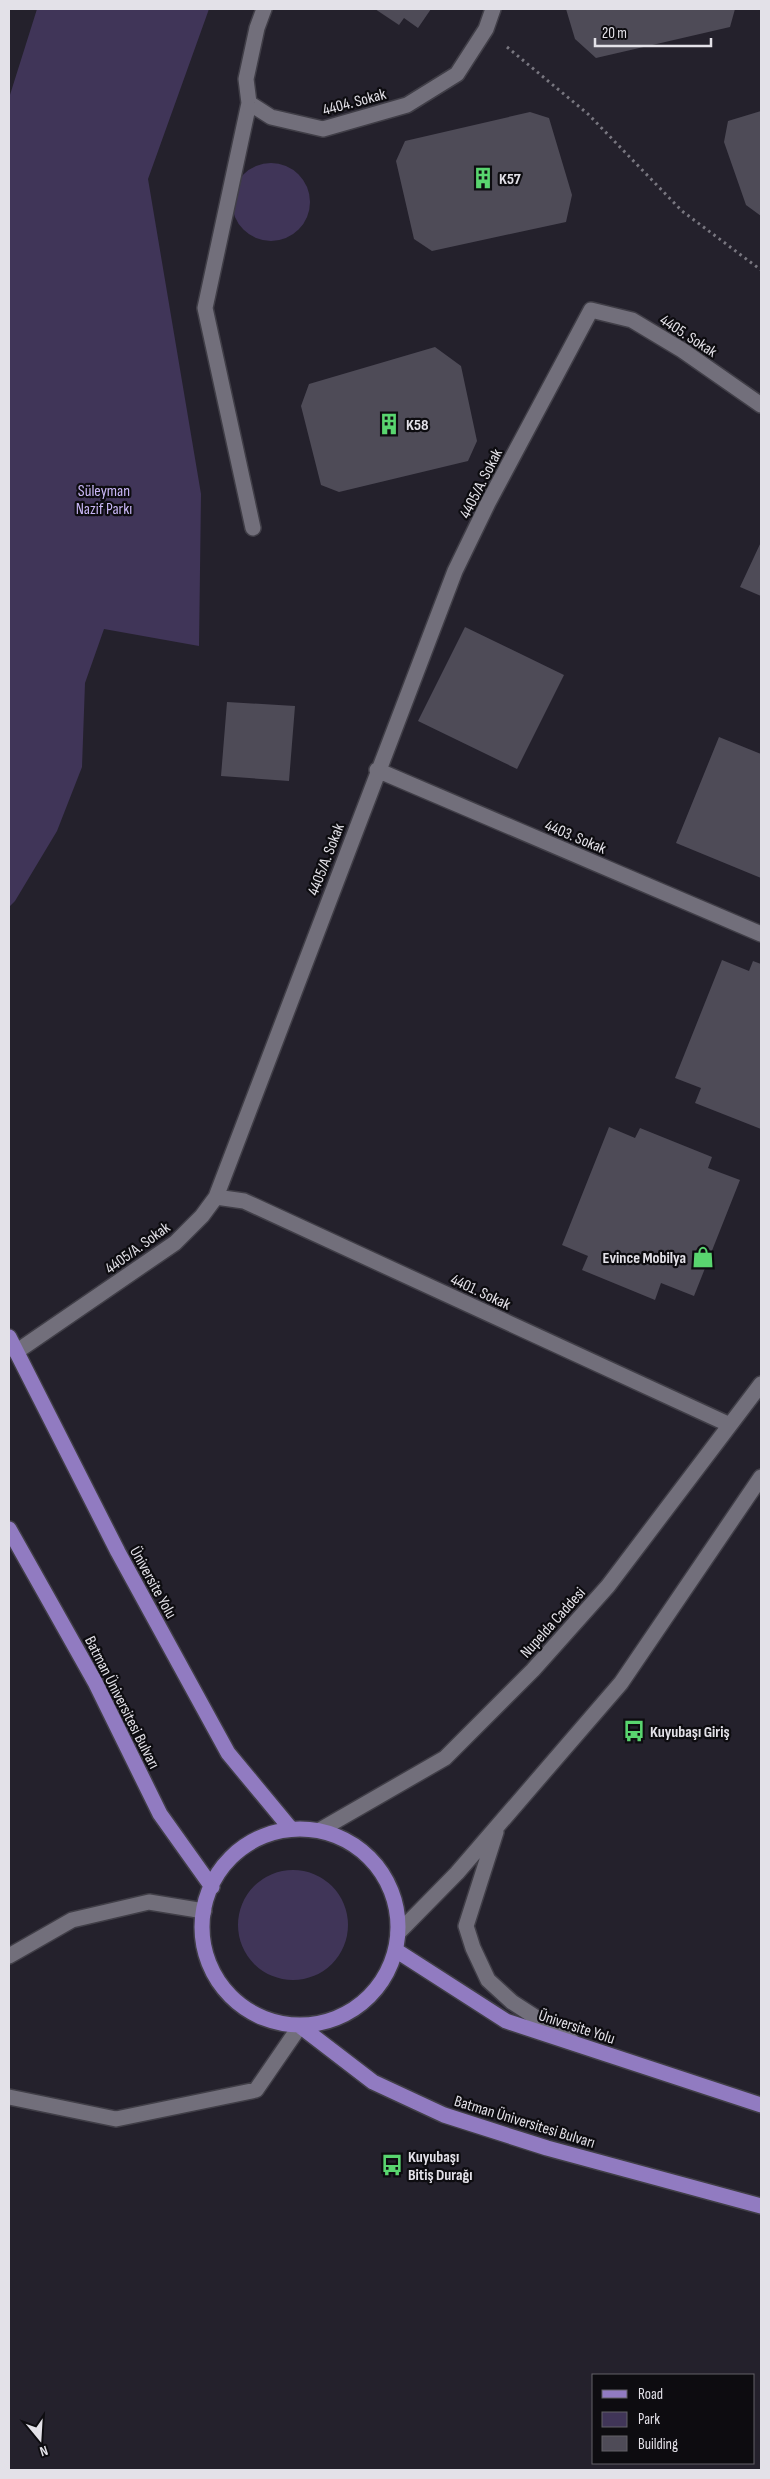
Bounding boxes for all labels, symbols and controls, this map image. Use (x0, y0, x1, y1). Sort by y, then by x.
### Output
scale bar (595, 15, 711, 47)
text: 20 m (602, 24, 627, 43)
street label: 4404. Sokak (321, 85, 388, 120)
building icon: K57 (470, 165, 496, 191)
place label: K57 (499, 170, 521, 189)
street label: 4405. Sokak (656, 311, 720, 362)
building icon: K58 (376, 411, 402, 437)
place label: K58 (406, 416, 429, 435)
street label: 4405/A. Sokak (456, 446, 507, 522)
park label: Süleyman Nazif Parkı (76, 482, 132, 519)
street label: 4403. Sokak (542, 816, 609, 859)
street label: 4405/A. Sokak (304, 821, 349, 898)
street label: 4405/A. Sokak (102, 1218, 174, 1278)
shop icon: Evince Mobilya (690, 1244, 716, 1270)
place label: Evince Mobilya (602, 1249, 686, 1268)
street label: 4401. Sokak (447, 1270, 513, 1315)
street label: Üniversite Yolu (125, 1543, 180, 1622)
street label: Nupelda Caddesi (516, 1584, 590, 1662)
street label: Batman Üniversitesi Bulvarı (80, 1633, 163, 1772)
bus stop icon: Kuyubaşı Giriş (621, 1718, 647, 1744)
place label: Kuyubaşı Giriş (650, 1723, 730, 1742)
street label: Üniversite Yolu (536, 2006, 617, 2049)
street label: Batman Üniversitesi Bulvarı (452, 2092, 597, 2153)
place label: Kuyubaşı Bitiş Durağı (408, 2148, 473, 2185)
bus stop icon: Kuyubaşı Bitiş Durağı (379, 2152, 405, 2178)
legend (592, 2374, 755, 2464)
text: Road (638, 2385, 663, 2404)
text: Park (638, 2410, 660, 2429)
north arrow (15, 2414, 65, 2464)
text: Building (638, 2435, 678, 2454)
text: N (38, 2442, 50, 2460)

